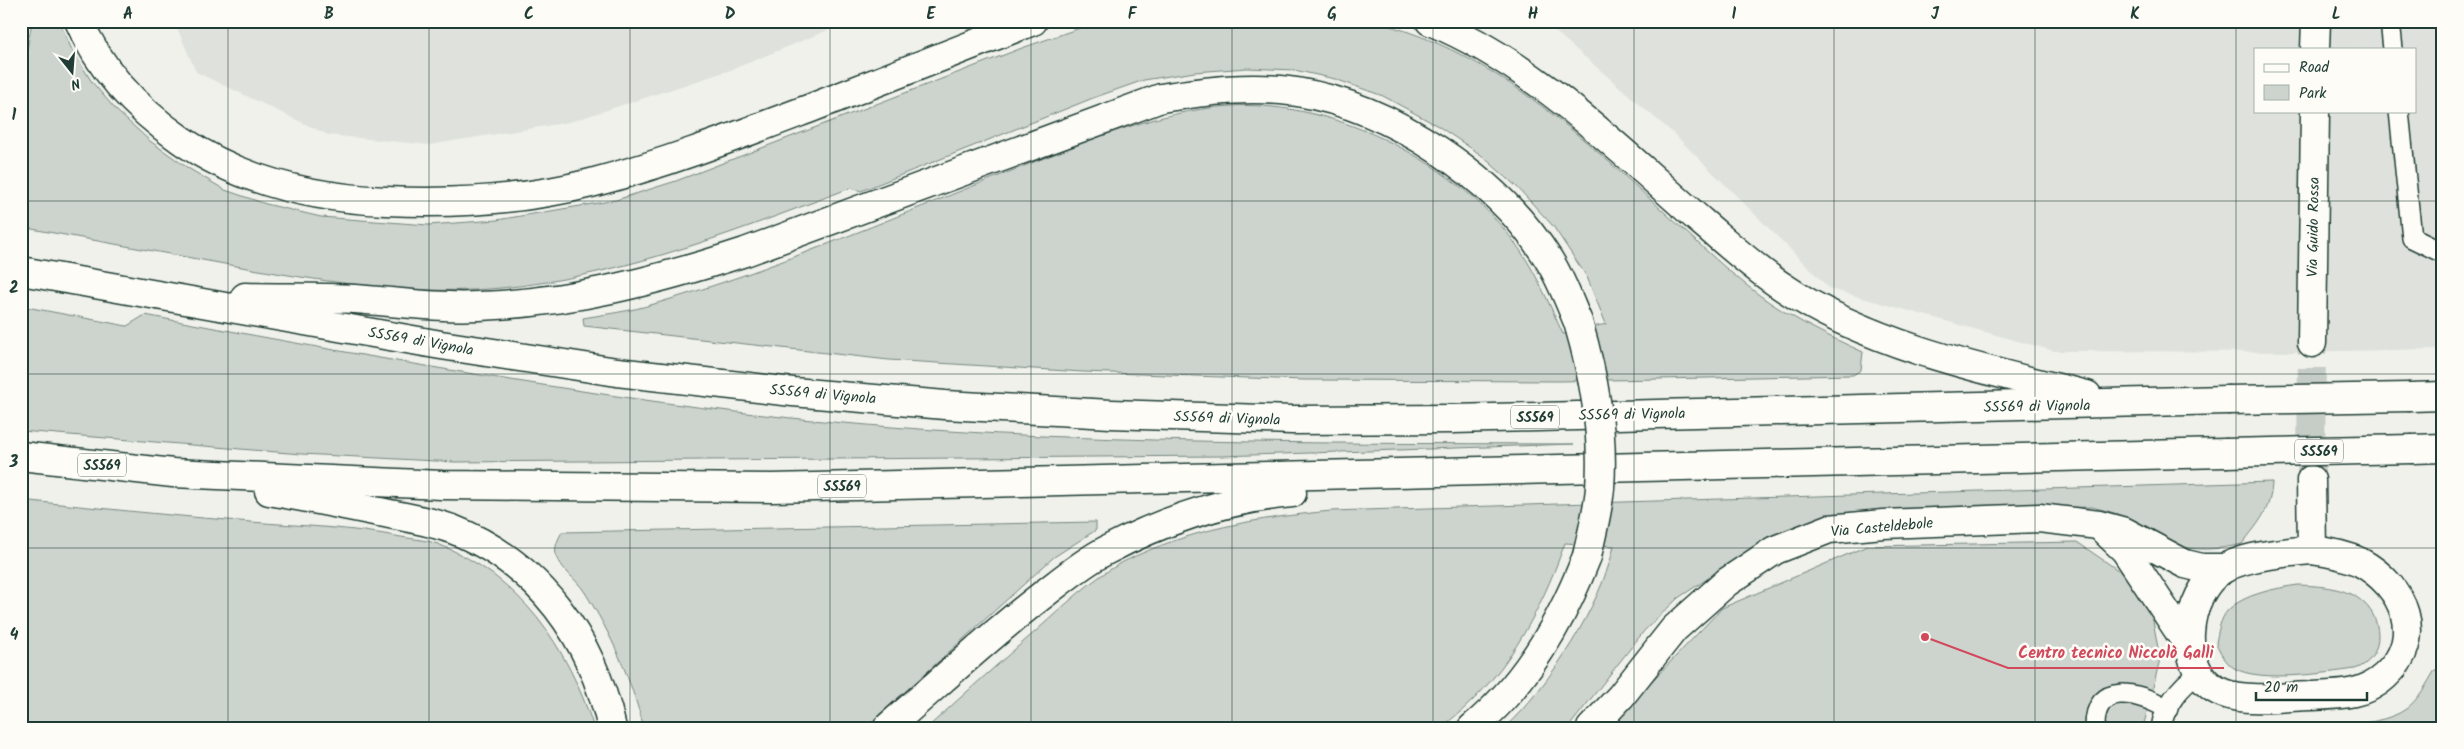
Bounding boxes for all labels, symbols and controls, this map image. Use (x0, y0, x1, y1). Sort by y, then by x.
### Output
text: A (123, 2, 133, 27)
text: B (324, 2, 334, 27)
text: C (524, 2, 534, 27)
text: D (725, 2, 736, 27)
text: E (927, 2, 937, 27)
text: F (1128, 2, 1138, 27)
text: G (1327, 2, 1337, 27)
text: H (1528, 2, 1538, 27)
text: I (1732, 2, 1737, 27)
text: J (1931, 2, 1940, 27)
text: K (2130, 2, 2140, 27)
text: L (2332, 2, 2340, 27)
north arrow (48, 48, 98, 98)
legend (2254, 48, 2416, 112)
text: Road (2299, 56, 2330, 80)
text: N (68, 72, 83, 95)
text: Park (2299, 82, 2327, 106)
text: 1 (12, 103, 17, 128)
street label: Via Guido Rossa (2301, 177, 2327, 277)
text: 2 (9, 276, 19, 301)
street label: SS569 di Vignola (366, 321, 476, 363)
street label: SS569 di Vignola (769, 378, 877, 412)
street label: SS569 di Vignola (1983, 394, 2091, 420)
street label: SS569 di Vignola (1578, 402, 1686, 428)
street label: SS569 di Vignola (1173, 405, 1281, 433)
road number: SS569 (1511, 406, 1559, 428)
road number: SS569 (2295, 440, 2343, 462)
text: 3 (9, 450, 19, 475)
road number: SS569 (78, 454, 126, 476)
road number: SS569 (818, 474, 866, 498)
street label: Via Casteldebole (1830, 512, 1934, 544)
text: 4 (10, 623, 19, 648)
callout: Centro tecnico Niccolò Galli (2008, 637, 2224, 668)
text: Centro tecnico Niccolò Galli (2018, 641, 2215, 666)
scale bar (2256, 669, 2368, 701)
text: 20 m (2264, 676, 2298, 700)

